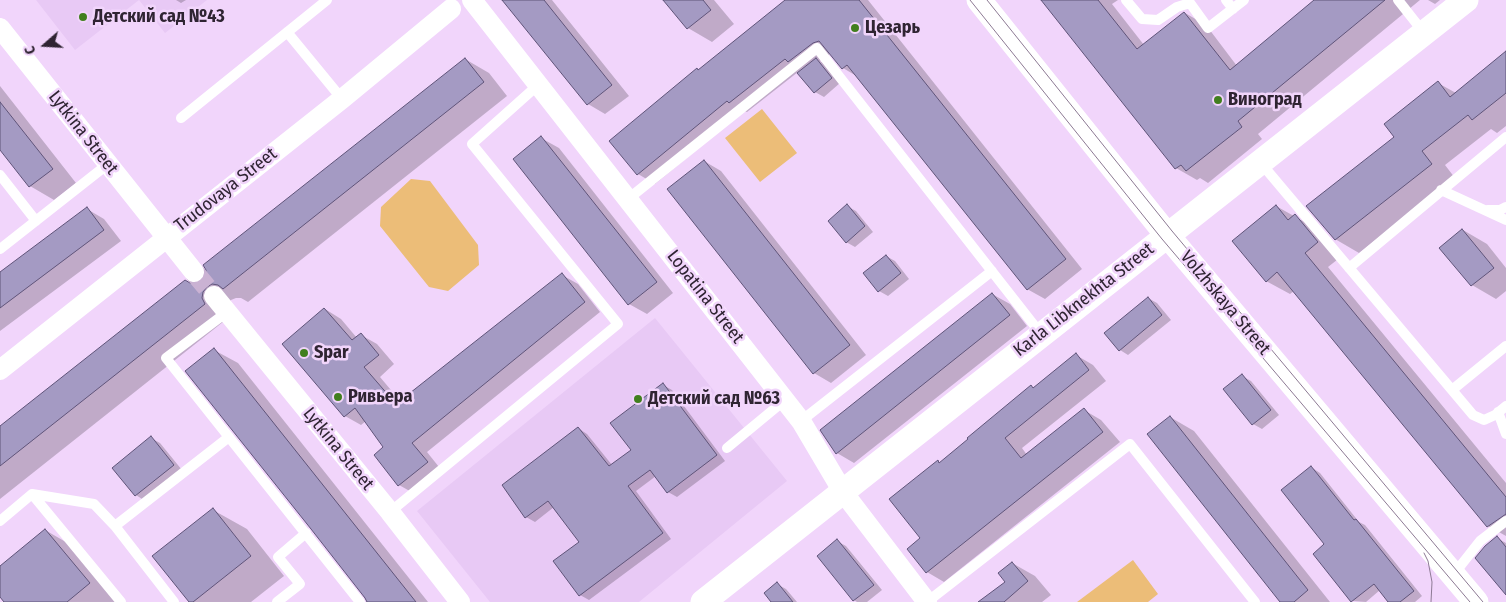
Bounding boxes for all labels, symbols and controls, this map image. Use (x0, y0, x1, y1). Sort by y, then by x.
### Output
place label: Детский сад №43 (93, 6, 225, 28)
marker: Детский сад №43 (77, 11, 89, 23)
place label: Цезарь (865, 17, 920, 39)
north arrow (20, 20, 70, 70)
marker: Цезарь (849, 22, 861, 34)
text: С (21, 44, 40, 56)
street label: Lytkina Street (44, 87, 122, 179)
place label: Виноград (1228, 89, 1302, 111)
marker: Виноград (1212, 94, 1224, 106)
street label: Trudovaya Street (171, 143, 281, 237)
street label: Karla Libknekhta Street (1010, 239, 1158, 361)
street label: Lopatina Street (662, 246, 748, 348)
street label: Volzhskaya Street (1175, 247, 1275, 359)
place label: Spar (314, 342, 349, 364)
marker: Spar (298, 347, 310, 359)
place label: Ривьера (348, 386, 412, 408)
place label: Детский сад №63 (648, 388, 780, 410)
marker: Ривьера (332, 391, 344, 403)
marker: Детский сад №63 (632, 393, 644, 405)
street label: Lytkina Street (298, 403, 378, 495)

